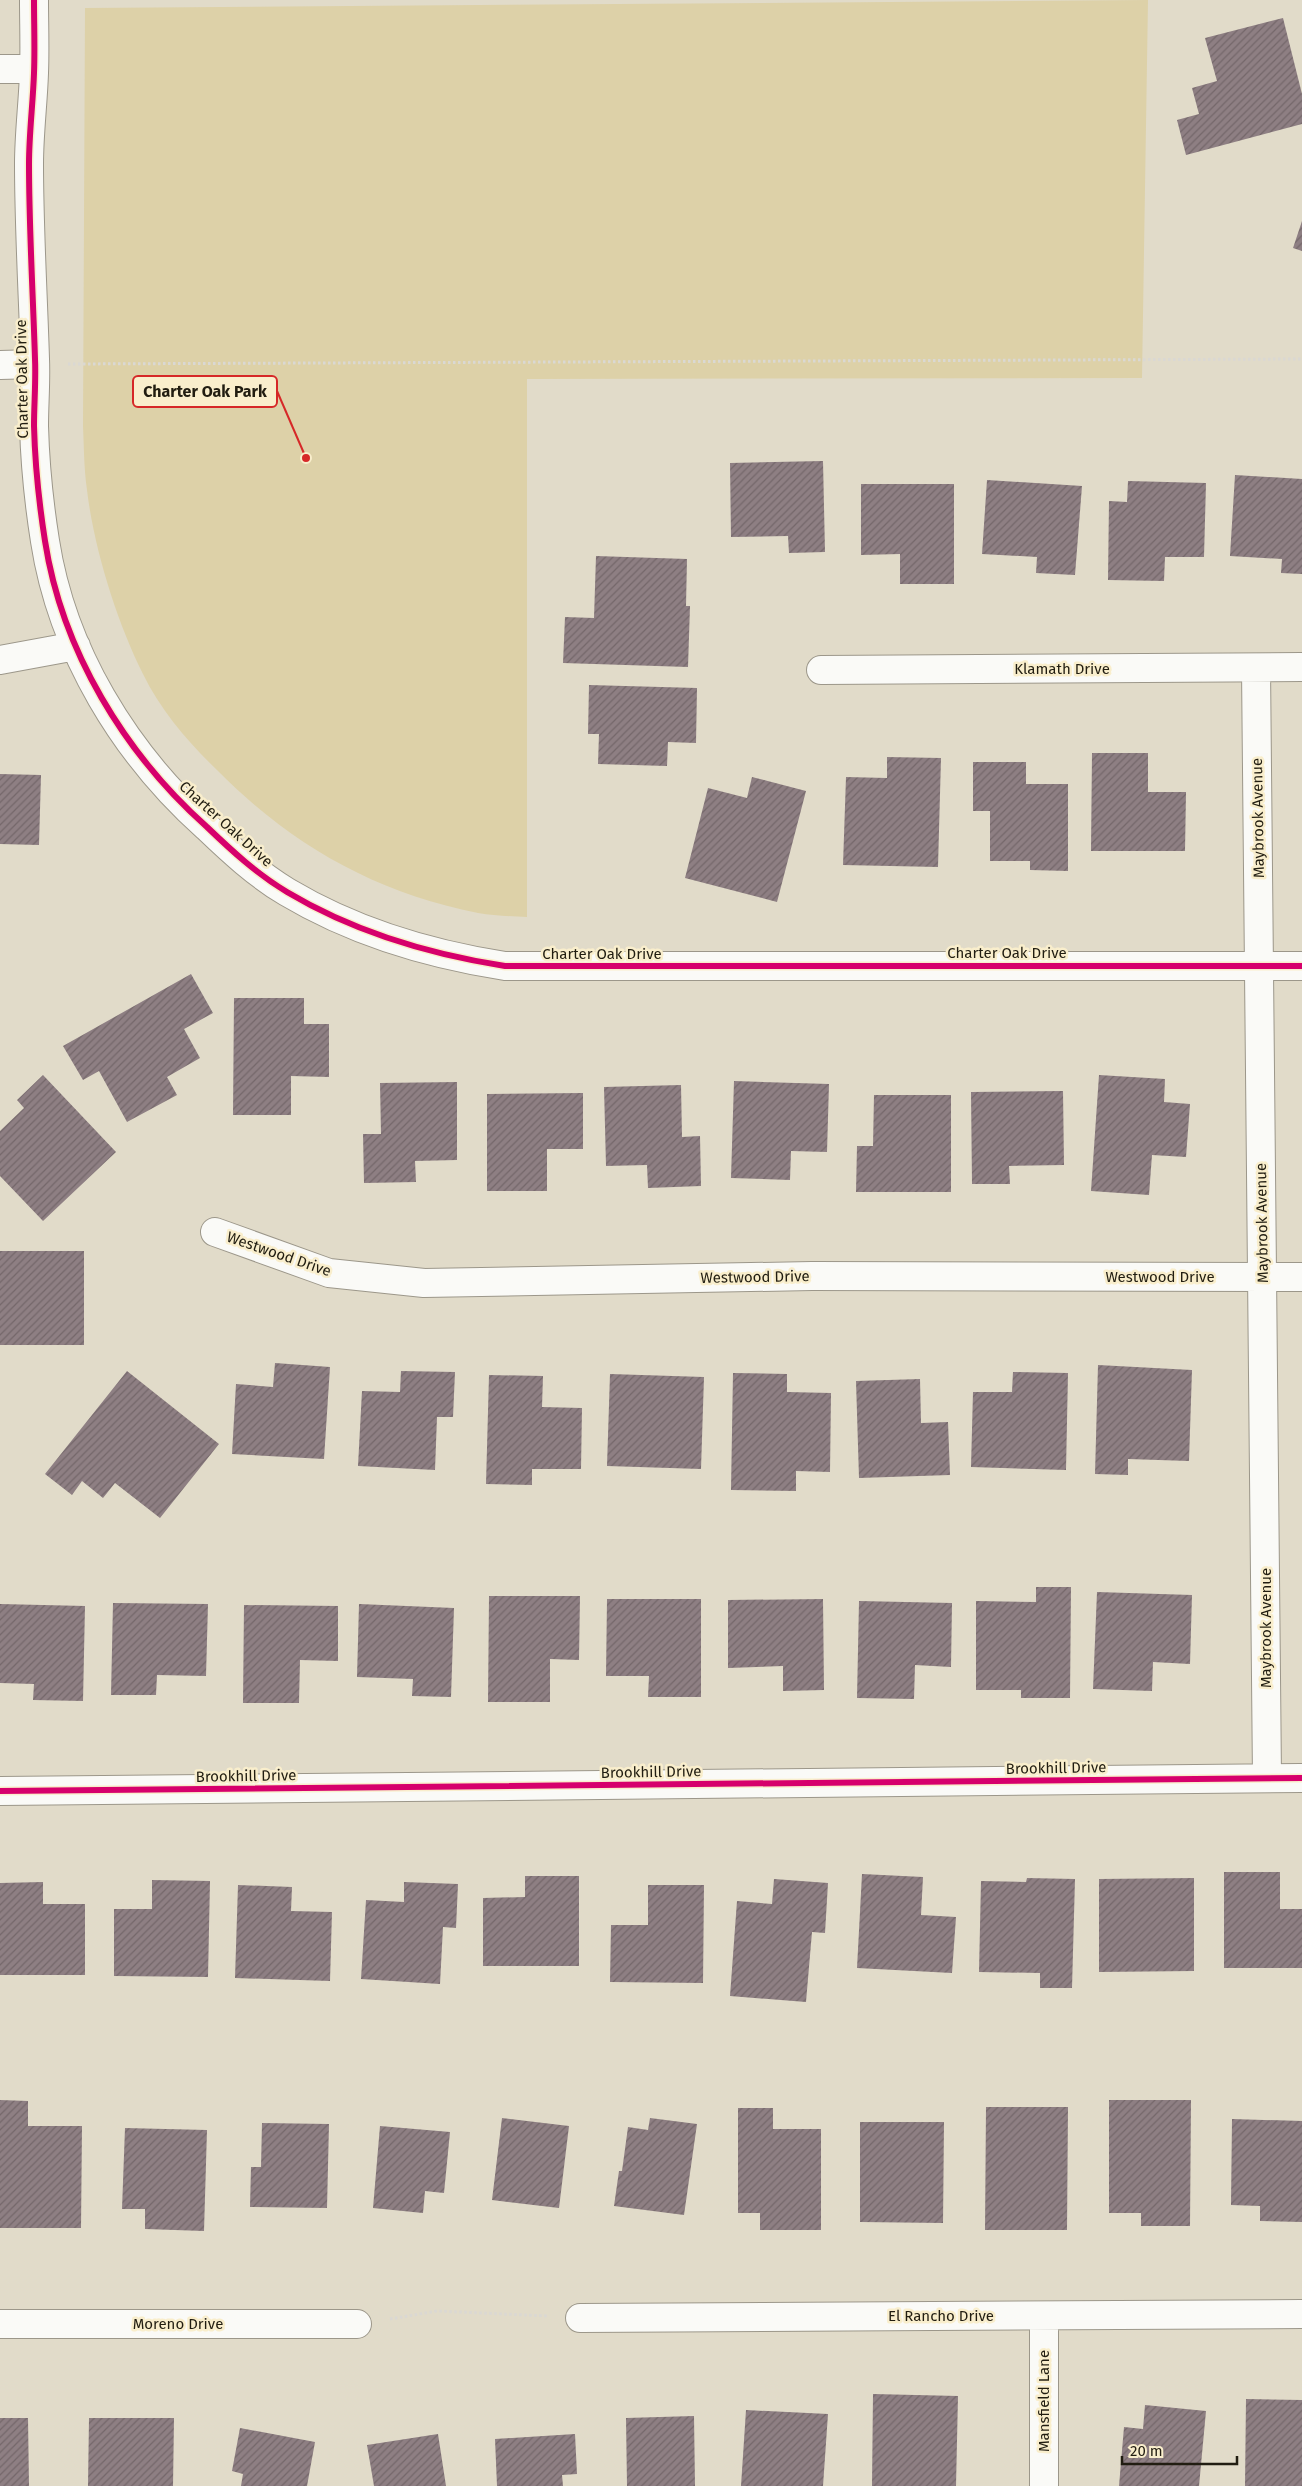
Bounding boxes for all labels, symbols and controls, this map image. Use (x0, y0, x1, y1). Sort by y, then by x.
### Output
street label: Charter Oak Drive (12, 319, 32, 439)
callout: Charter Oak Park (133, 376, 277, 407)
text: Charter Oak Park (143, 382, 267, 401)
street label: Klamath Drive (1014, 660, 1110, 678)
street label: Maybrook Avenue (1248, 758, 1268, 878)
street label: Charter Oak Drive (176, 777, 276, 871)
street label: Charter Oak Drive (947, 944, 1067, 962)
street label: Charter Oak Drive (542, 945, 662, 963)
street label: Maybrook Avenue (1252, 1163, 1272, 1283)
street label: Westwood Drive (224, 1228, 334, 1280)
street label: Westwood Drive (700, 1267, 810, 1287)
street label: Westwood Drive (1105, 1268, 1215, 1286)
street label: Maybrook Avenue (1257, 1568, 1275, 1688)
street label: Brookhill Drive (1006, 1758, 1106, 1778)
street label: Brookhill Drive (601, 1762, 701, 1782)
street label: Brookhill Drive (196, 1766, 296, 1786)
street label: El Rancho Drive (888, 2307, 994, 2325)
street label: Moreno Drive (133, 2315, 223, 2333)
street label: Mansfield Lane (1035, 2350, 1053, 2452)
scale bar (1122, 2434, 1237, 2466)
text: 20 m (1130, 2442, 1163, 2460)

